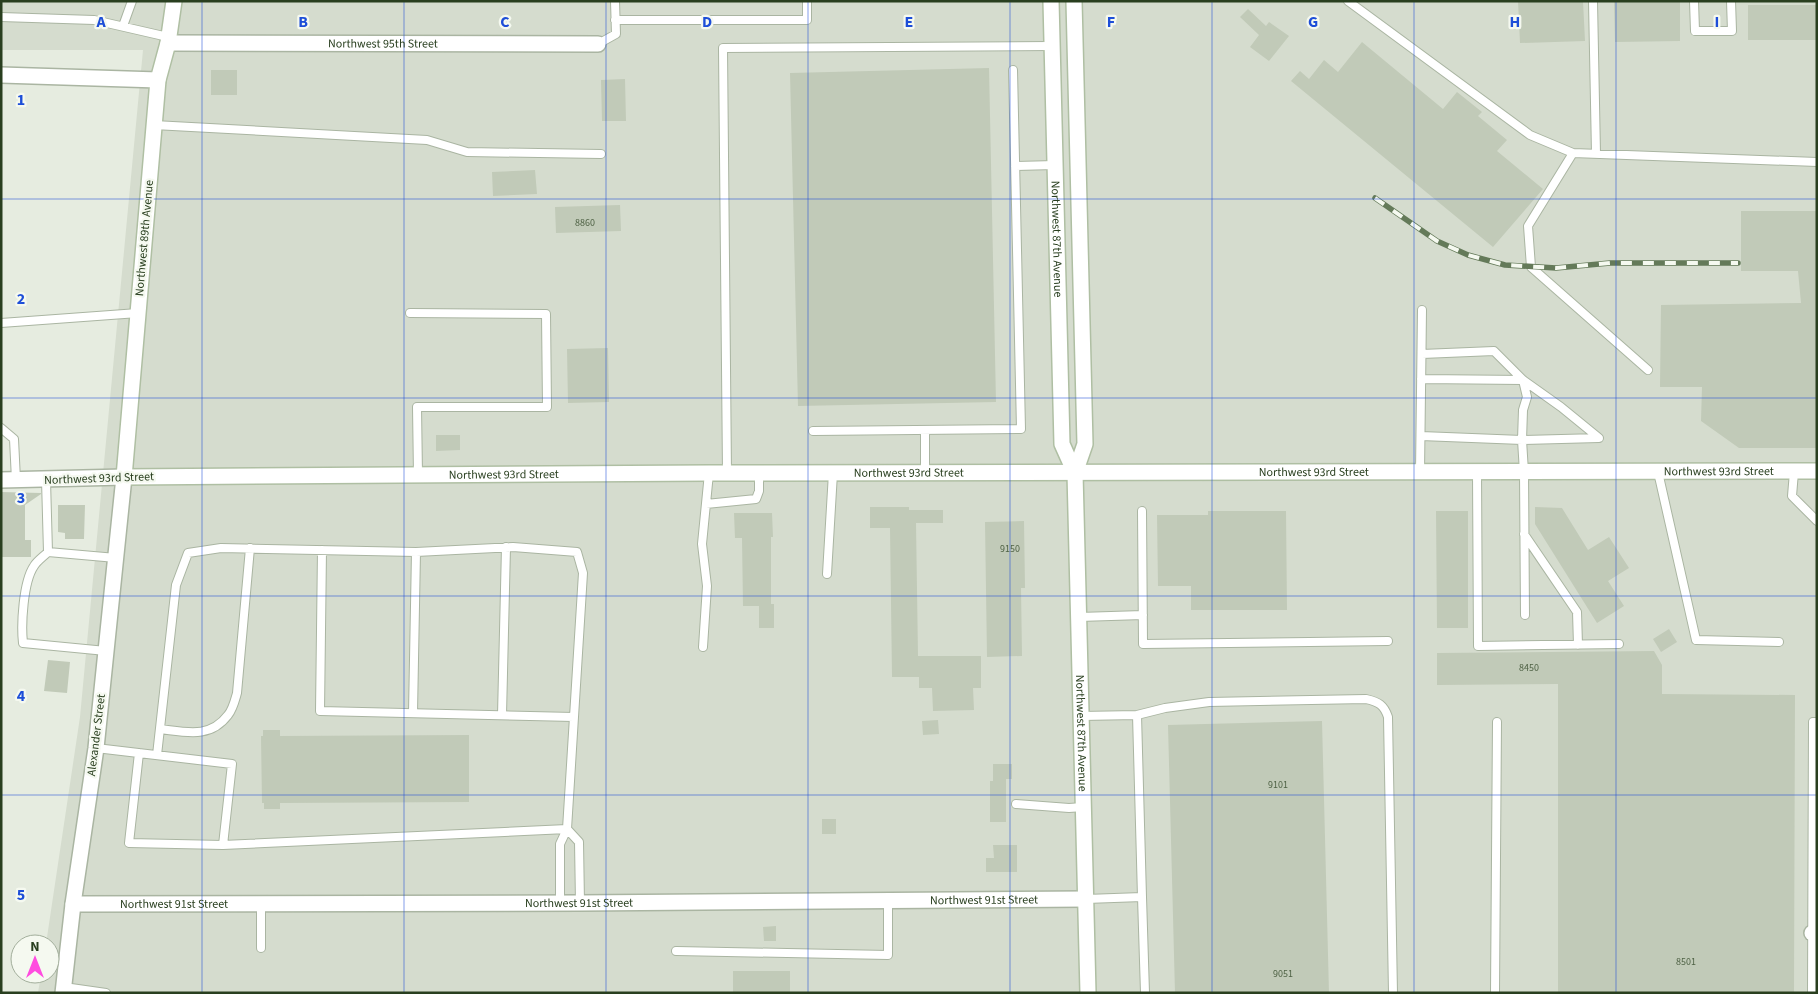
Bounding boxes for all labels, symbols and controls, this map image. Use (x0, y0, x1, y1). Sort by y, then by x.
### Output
text: A (95, 11, 106, 33)
text: B (298, 11, 308, 33)
text: C (500, 11, 510, 33)
text: D (702, 11, 712, 33)
text: E (905, 11, 913, 33)
text: F (1107, 11, 1115, 33)
text: G (1308, 11, 1318, 33)
text: H (1510, 11, 1520, 33)
text: I (1715, 11, 1719, 33)
street label: Northwest 95th Street (328, 35, 438, 53)
text: 1 (17, 89, 25, 111)
street label: Northwest 89th Avenue (131, 179, 158, 297)
street label: Northwest 87th Avenue (1046, 180, 1066, 298)
house number: 8860 (575, 216, 595, 230)
text: 2 (17, 288, 25, 310)
street label: Northwest 93rd Street (1664, 463, 1774, 480)
street label: Northwest 93rd Street (1259, 464, 1369, 481)
street label: Northwest 93rd Street (854, 465, 964, 482)
street label: Northwest 93rd Street (449, 466, 559, 484)
street label: Northwest 93rd Street (44, 468, 154, 489)
text: 3 (17, 487, 25, 509)
house number: 9150 (1000, 542, 1020, 556)
house number: 8450 (1519, 661, 1539, 675)
street label: Northwest 87th Avenue (1071, 675, 1091, 792)
text: 4 (17, 685, 26, 707)
street label: Alexander Street (83, 693, 110, 777)
house number: 9101 (1268, 778, 1288, 792)
text: 5 (17, 884, 25, 906)
street label: Northwest 91st Street (930, 891, 1038, 909)
street label: Northwest 91st Street (525, 895, 633, 912)
street label: Northwest 91st Street (120, 896, 228, 913)
north arrow (10, 934, 60, 984)
text: N (30, 937, 40, 957)
house number: 8501 (1676, 955, 1696, 969)
house number: 9051 (1273, 967, 1293, 981)

